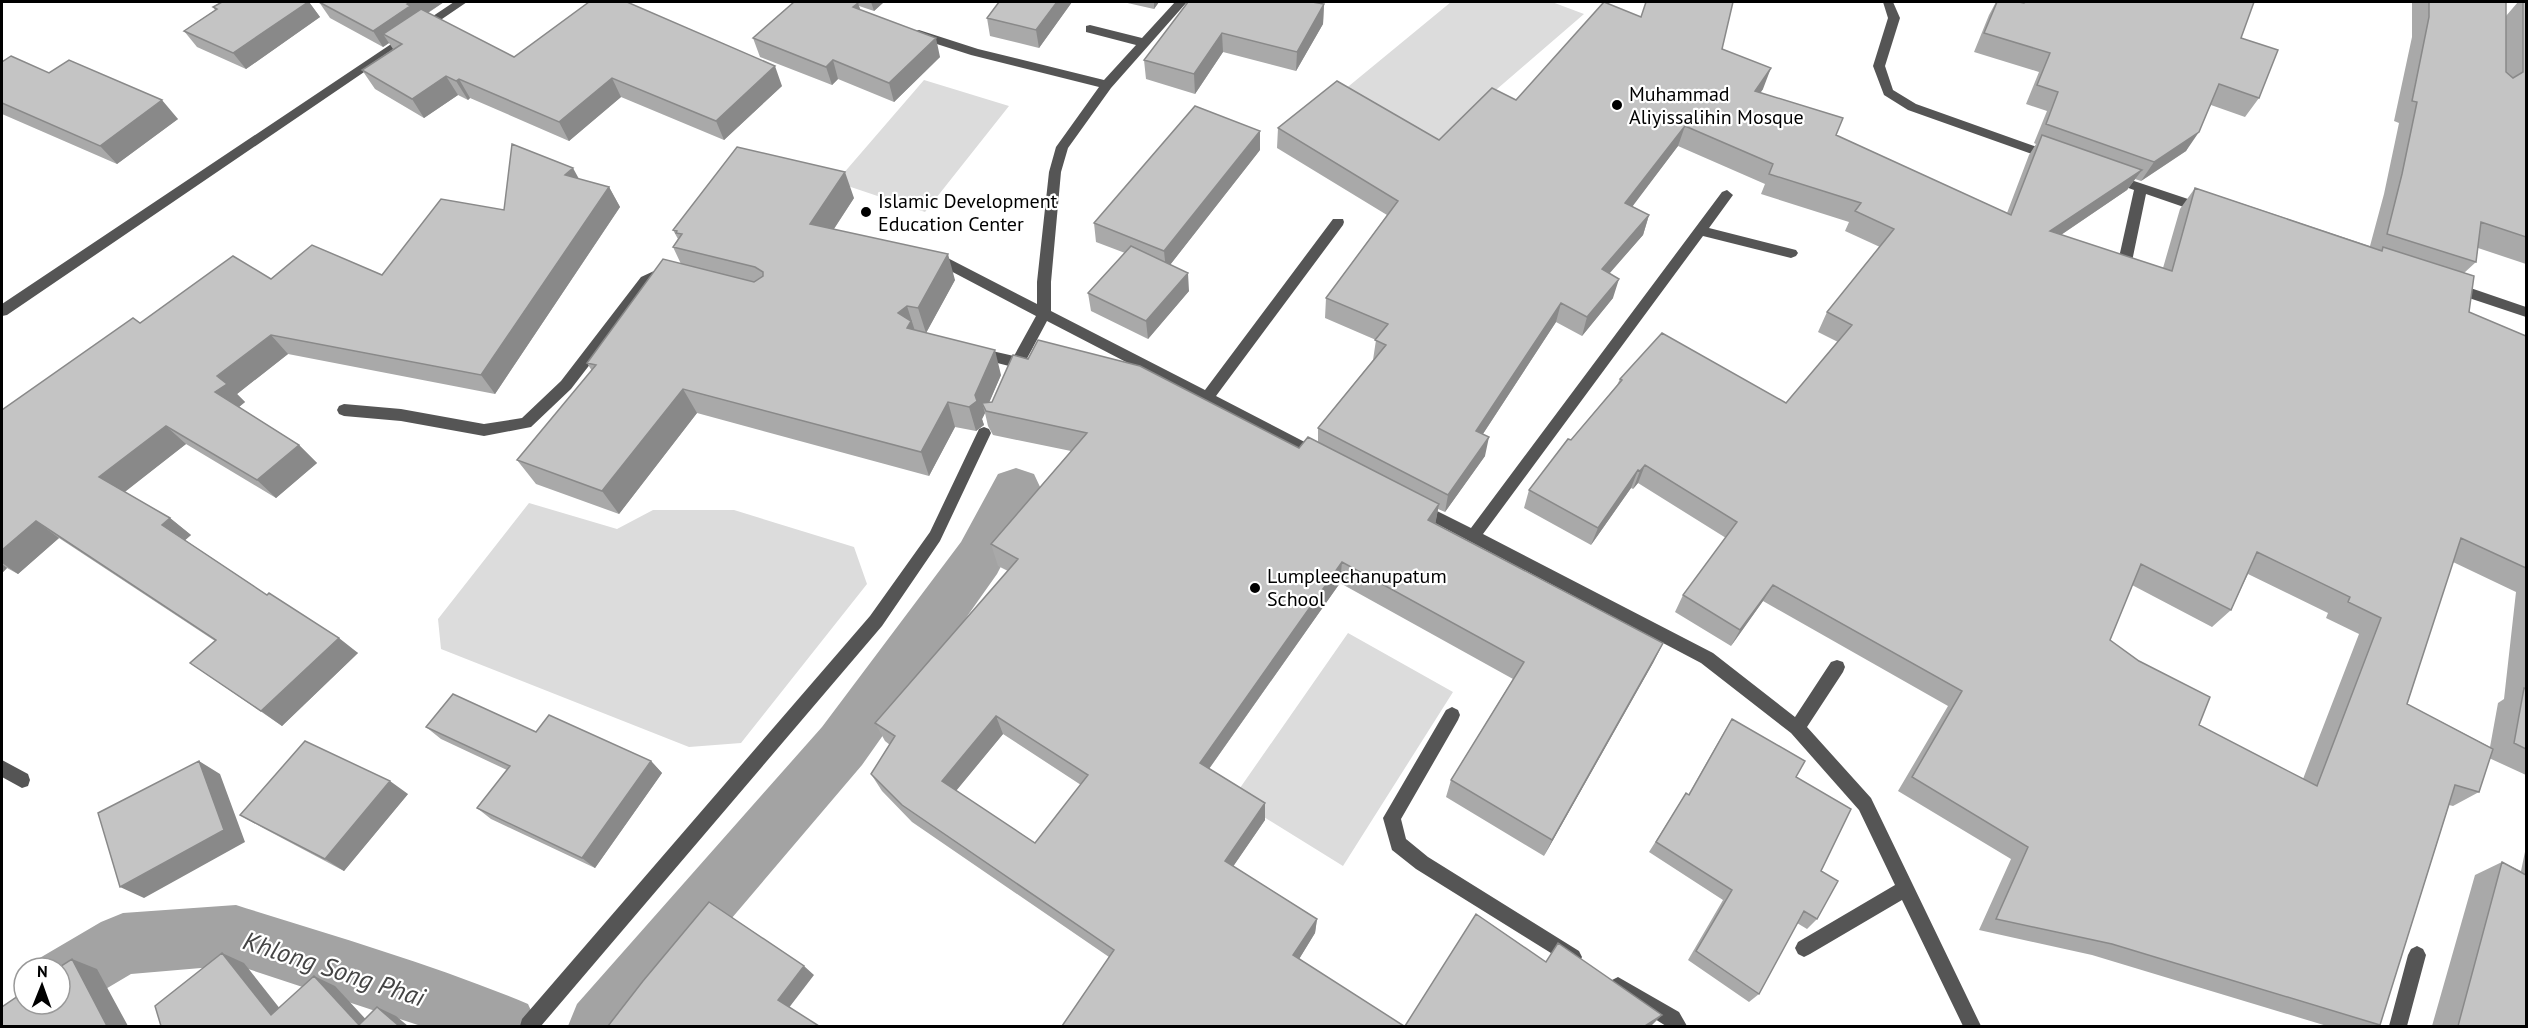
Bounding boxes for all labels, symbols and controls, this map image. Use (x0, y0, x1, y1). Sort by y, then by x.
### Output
place label: Muhammad Aliyissalihin Mosque (1629, 81, 1804, 130)
marker: Muhammad Aliyissalihin Mosque (1610, 98, 1624, 112)
place label: Islamic Development Education Center (878, 188, 1058, 237)
marker: Islamic Development Education Center (859, 205, 873, 219)
place label: Lumpleechanupatum School (1267, 563, 1447, 612)
marker: Lumpleechanupatum School (1248, 581, 1262, 595)
water label: Khlong Song Phai (239, 924, 430, 1014)
north arrow (12, 956, 72, 1016)
text: N (37, 961, 48, 981)

